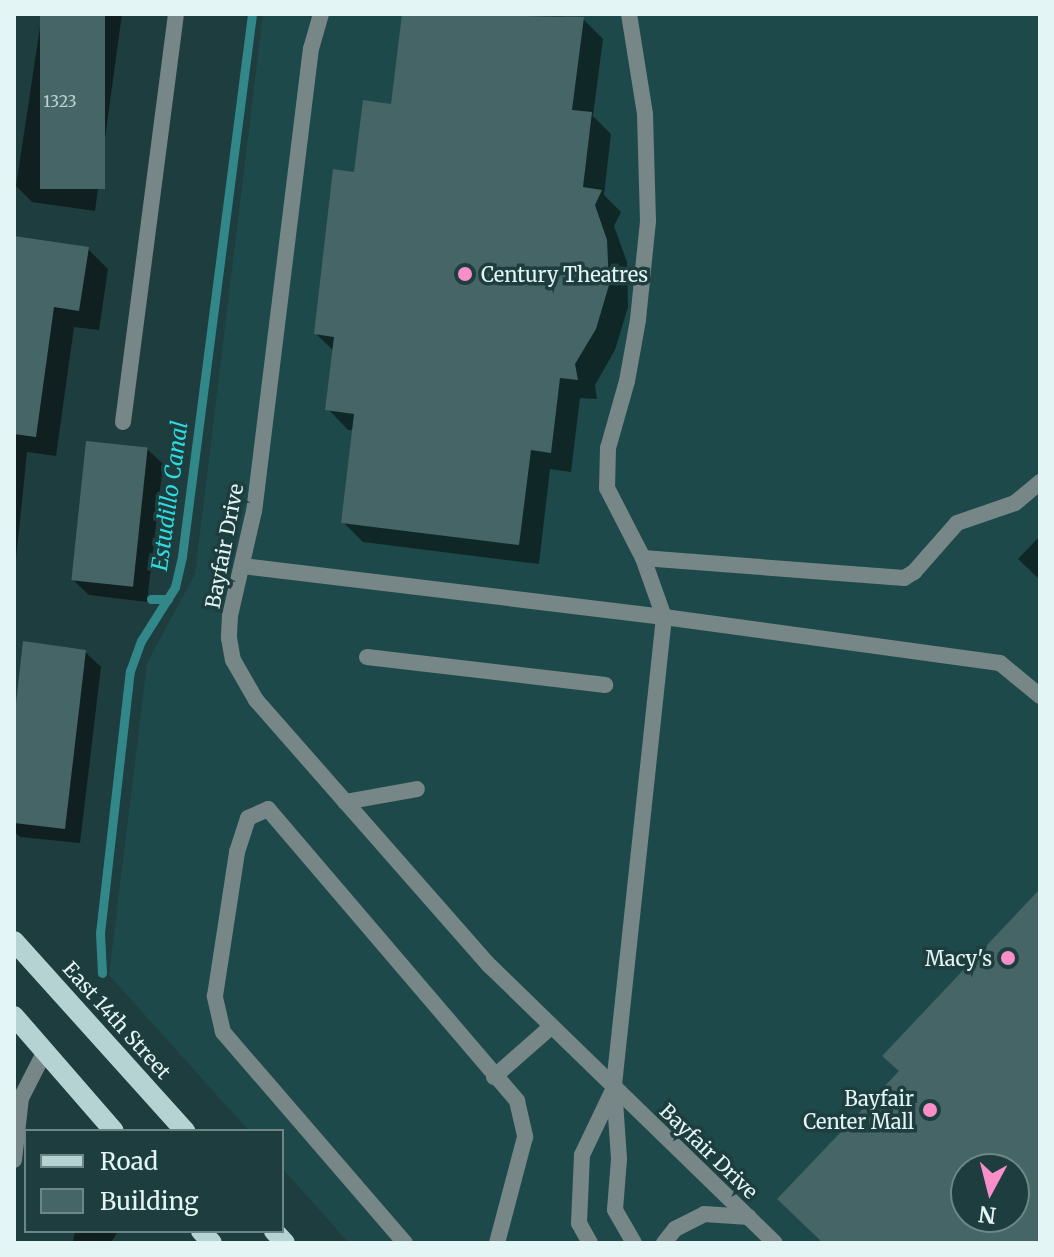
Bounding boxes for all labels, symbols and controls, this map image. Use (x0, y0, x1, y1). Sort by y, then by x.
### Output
house number: 1323 (43, 91, 77, 111)
place label: Century Theatres (481, 262, 648, 286)
marker: Century Theatres (456, 265, 474, 283)
water label: Estudillo Canal (146, 419, 194, 573)
street label: Bayfair Drive (200, 482, 248, 610)
place label: Macy's (925, 946, 992, 970)
marker: Macy's (999, 949, 1017, 967)
street label: East 14th Street (58, 956, 176, 1084)
place label: Bayfair Center Mall (803, 1086, 914, 1133)
street label: Bayfair Drive (655, 1098, 763, 1204)
marker: Bayfair Center Mall (921, 1101, 939, 1119)
legend (24, 1129, 284, 1233)
text: Road (100, 1146, 158, 1177)
north arrow (950, 1153, 1030, 1233)
text: Building (100, 1186, 199, 1217)
text: N (977, 1200, 998, 1230)

